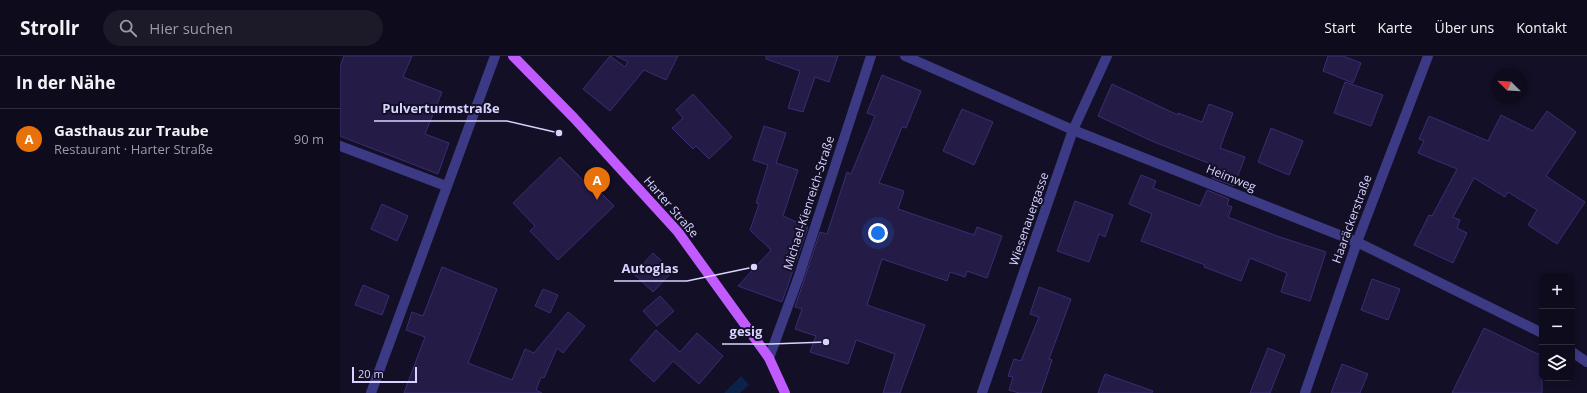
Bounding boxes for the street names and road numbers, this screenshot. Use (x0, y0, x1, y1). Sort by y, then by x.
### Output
street label: Michael-Kienreich-Straße (779, 133, 838, 272)
street label: Heimweg (1204, 160, 1259, 195)
street label: Wiesenauergasse (1005, 170, 1053, 268)
street label: Harter Straße (640, 172, 703, 241)
street label: Haaräckerstraße (1328, 172, 1376, 266)

